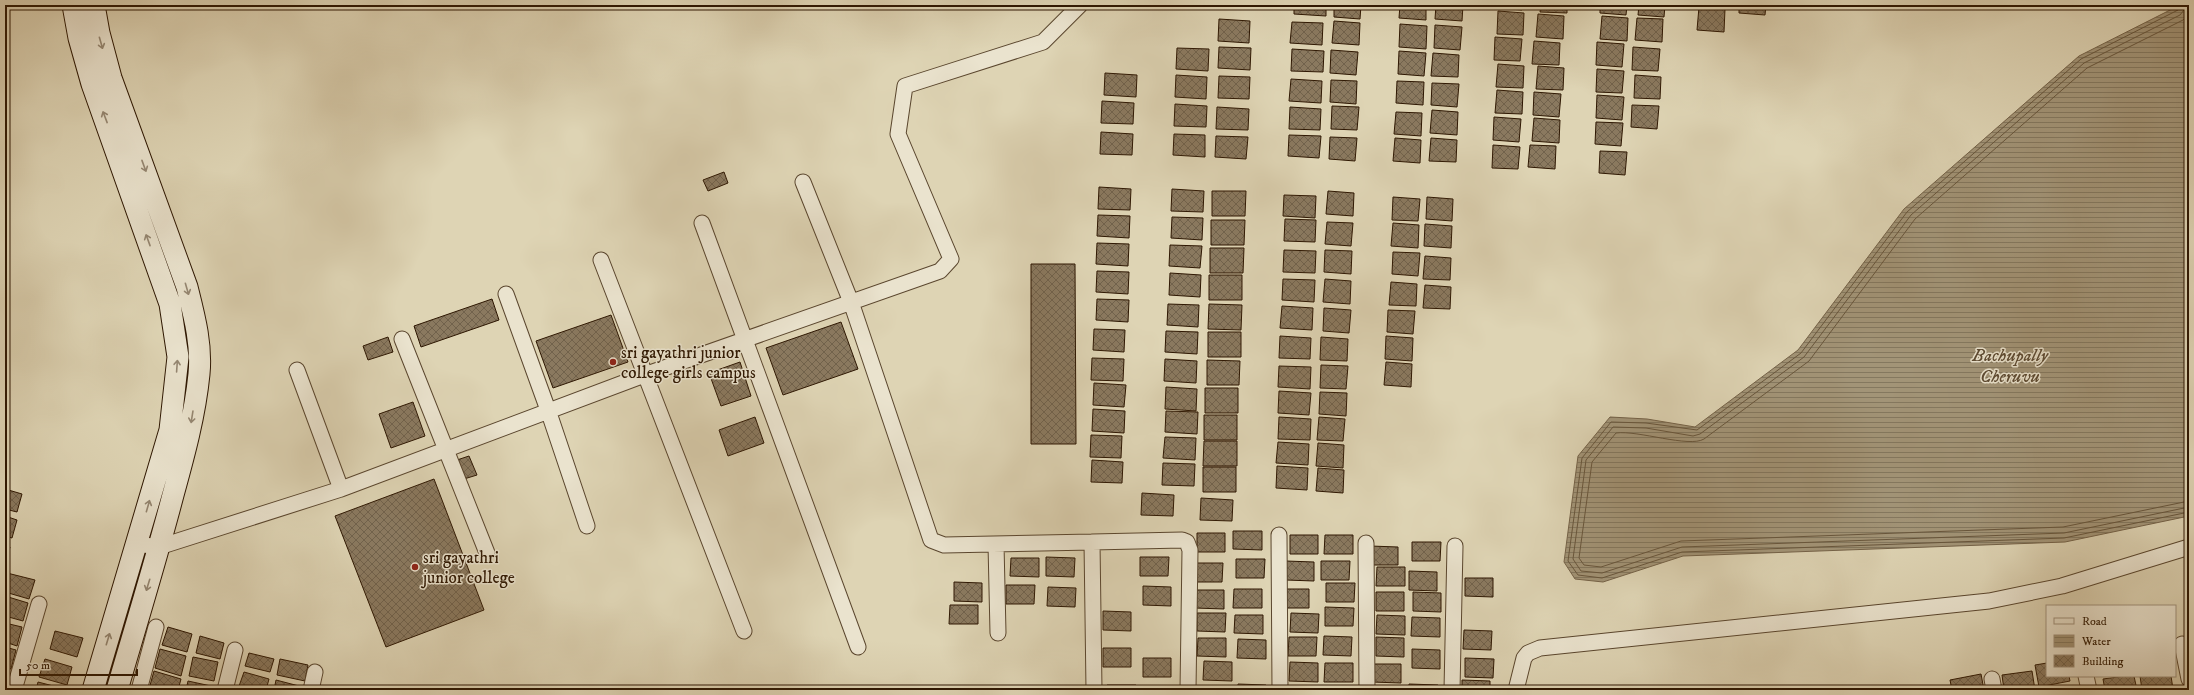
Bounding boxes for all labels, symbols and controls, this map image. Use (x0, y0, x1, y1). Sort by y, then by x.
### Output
one-way arrow (98, 36, 106, 49)
one-way arrow (100, 112, 108, 124)
one-way arrow (140, 160, 148, 172)
one-way arrow (144, 234, 152, 246)
one-way arrow (184, 282, 191, 295)
place label: sri gayathri junior college girls campus (621, 342, 756, 384)
water label: Bachupally Cheruvu (1971, 345, 2049, 388)
marker: sri gayathri junior college girls campus (608, 357, 618, 367)
one-way arrow (174, 360, 181, 373)
one-way arrow (188, 410, 196, 423)
one-way arrow (145, 500, 152, 513)
place label: sri gayathri junior college (420, 547, 515, 589)
marker: sri gayathri junior college (410, 562, 420, 572)
one-way arrow (144, 578, 151, 591)
legend (2046, 605, 2176, 677)
text: Road (2082, 614, 2107, 629)
one-way arrow (105, 633, 112, 646)
text: Water (2081, 634, 2111, 649)
scale bar (20, 651, 137, 677)
text: Building (2082, 654, 2123, 669)
text: 50 m (26, 658, 50, 673)

